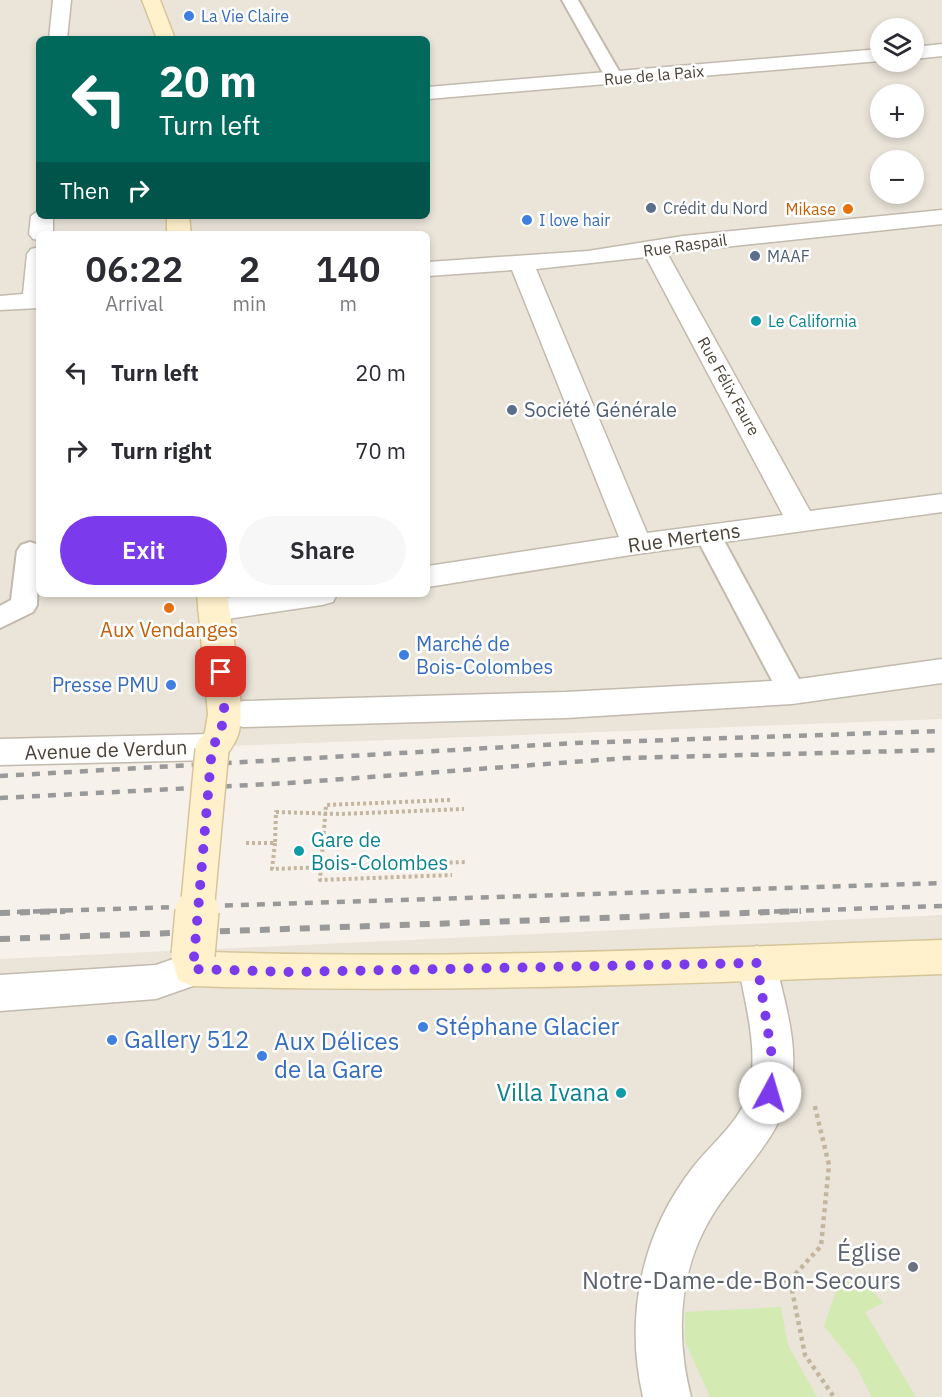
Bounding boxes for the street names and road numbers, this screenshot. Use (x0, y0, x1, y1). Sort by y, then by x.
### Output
street label: Rue de la Paix (603, 61, 705, 89)
street label: Rue Raspail (642, 229, 728, 261)
street label: Rue Félix Faure (694, 333, 765, 439)
street label: Rue Mertens (626, 516, 742, 559)
street label: Avenue de Verdun (24, 733, 188, 766)

